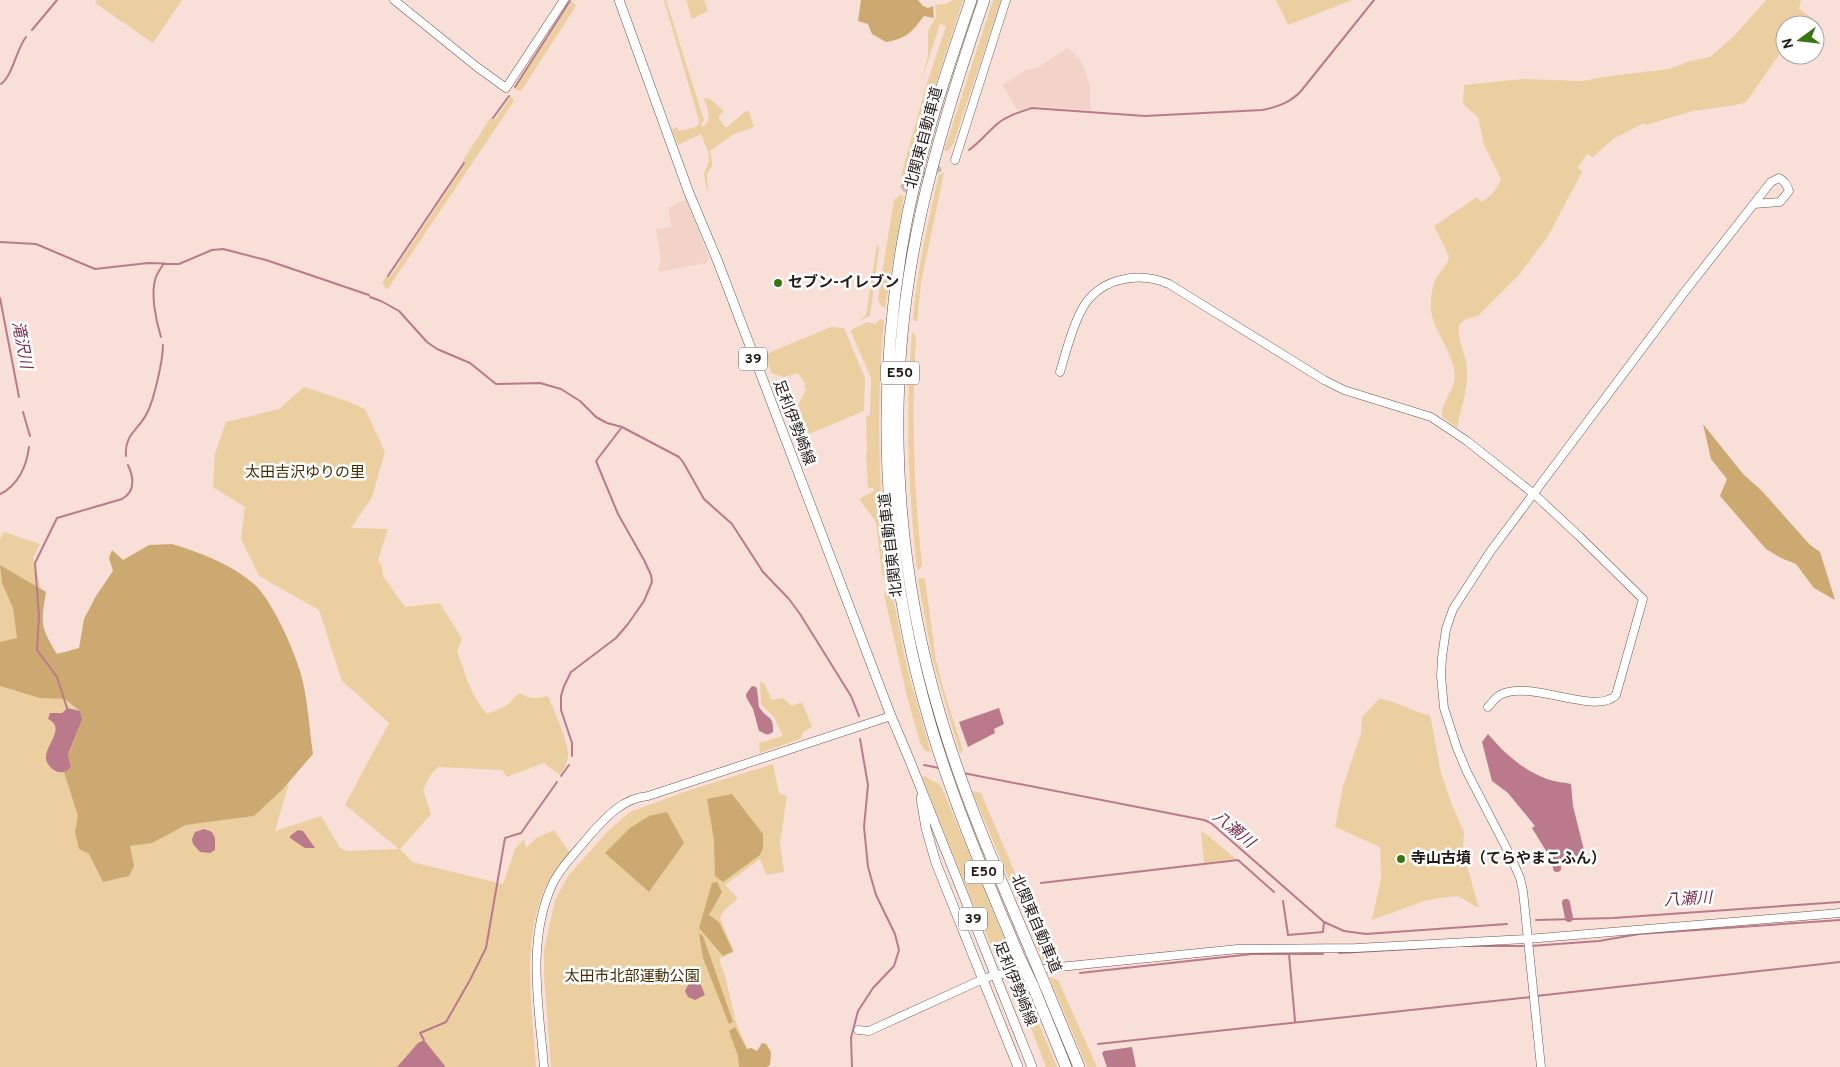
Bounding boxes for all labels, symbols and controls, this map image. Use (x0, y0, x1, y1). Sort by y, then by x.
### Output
north arrow (1775, 15, 1825, 65)
text: N (1779, 36, 1798, 50)
street label: 北関東自動車道 (901, 85, 948, 191)
place label: セブン-イレブン (788, 273, 899, 293)
marker: セブン-イレブン (772, 277, 784, 289)
water label: 滝沢川 (7, 320, 36, 372)
road number: 39 (739, 348, 767, 370)
road number: E50 (881, 362, 919, 384)
street label: 足利伊勢崎線 (768, 378, 818, 468)
park label: 太田吉沢ゆりの里 (245, 464, 365, 483)
street label: 北関東自動車道 (875, 492, 908, 598)
water label: 八瀬川 (1208, 807, 1259, 854)
place label: 寺山古墳（てらやまこふん） (1411, 850, 1606, 869)
marker: 寺山古墳（てらやまこふん） (1395, 853, 1407, 865)
road number: E50 (965, 860, 1003, 884)
street label: 北関東自動車道 (1006, 872, 1065, 976)
water label: 八瀬川 (1664, 889, 1714, 911)
road number: 39 (959, 908, 987, 931)
street label: 足利伊勢崎線 (988, 939, 1040, 1029)
park label: 太田市北部運動公園 (564, 967, 700, 987)

